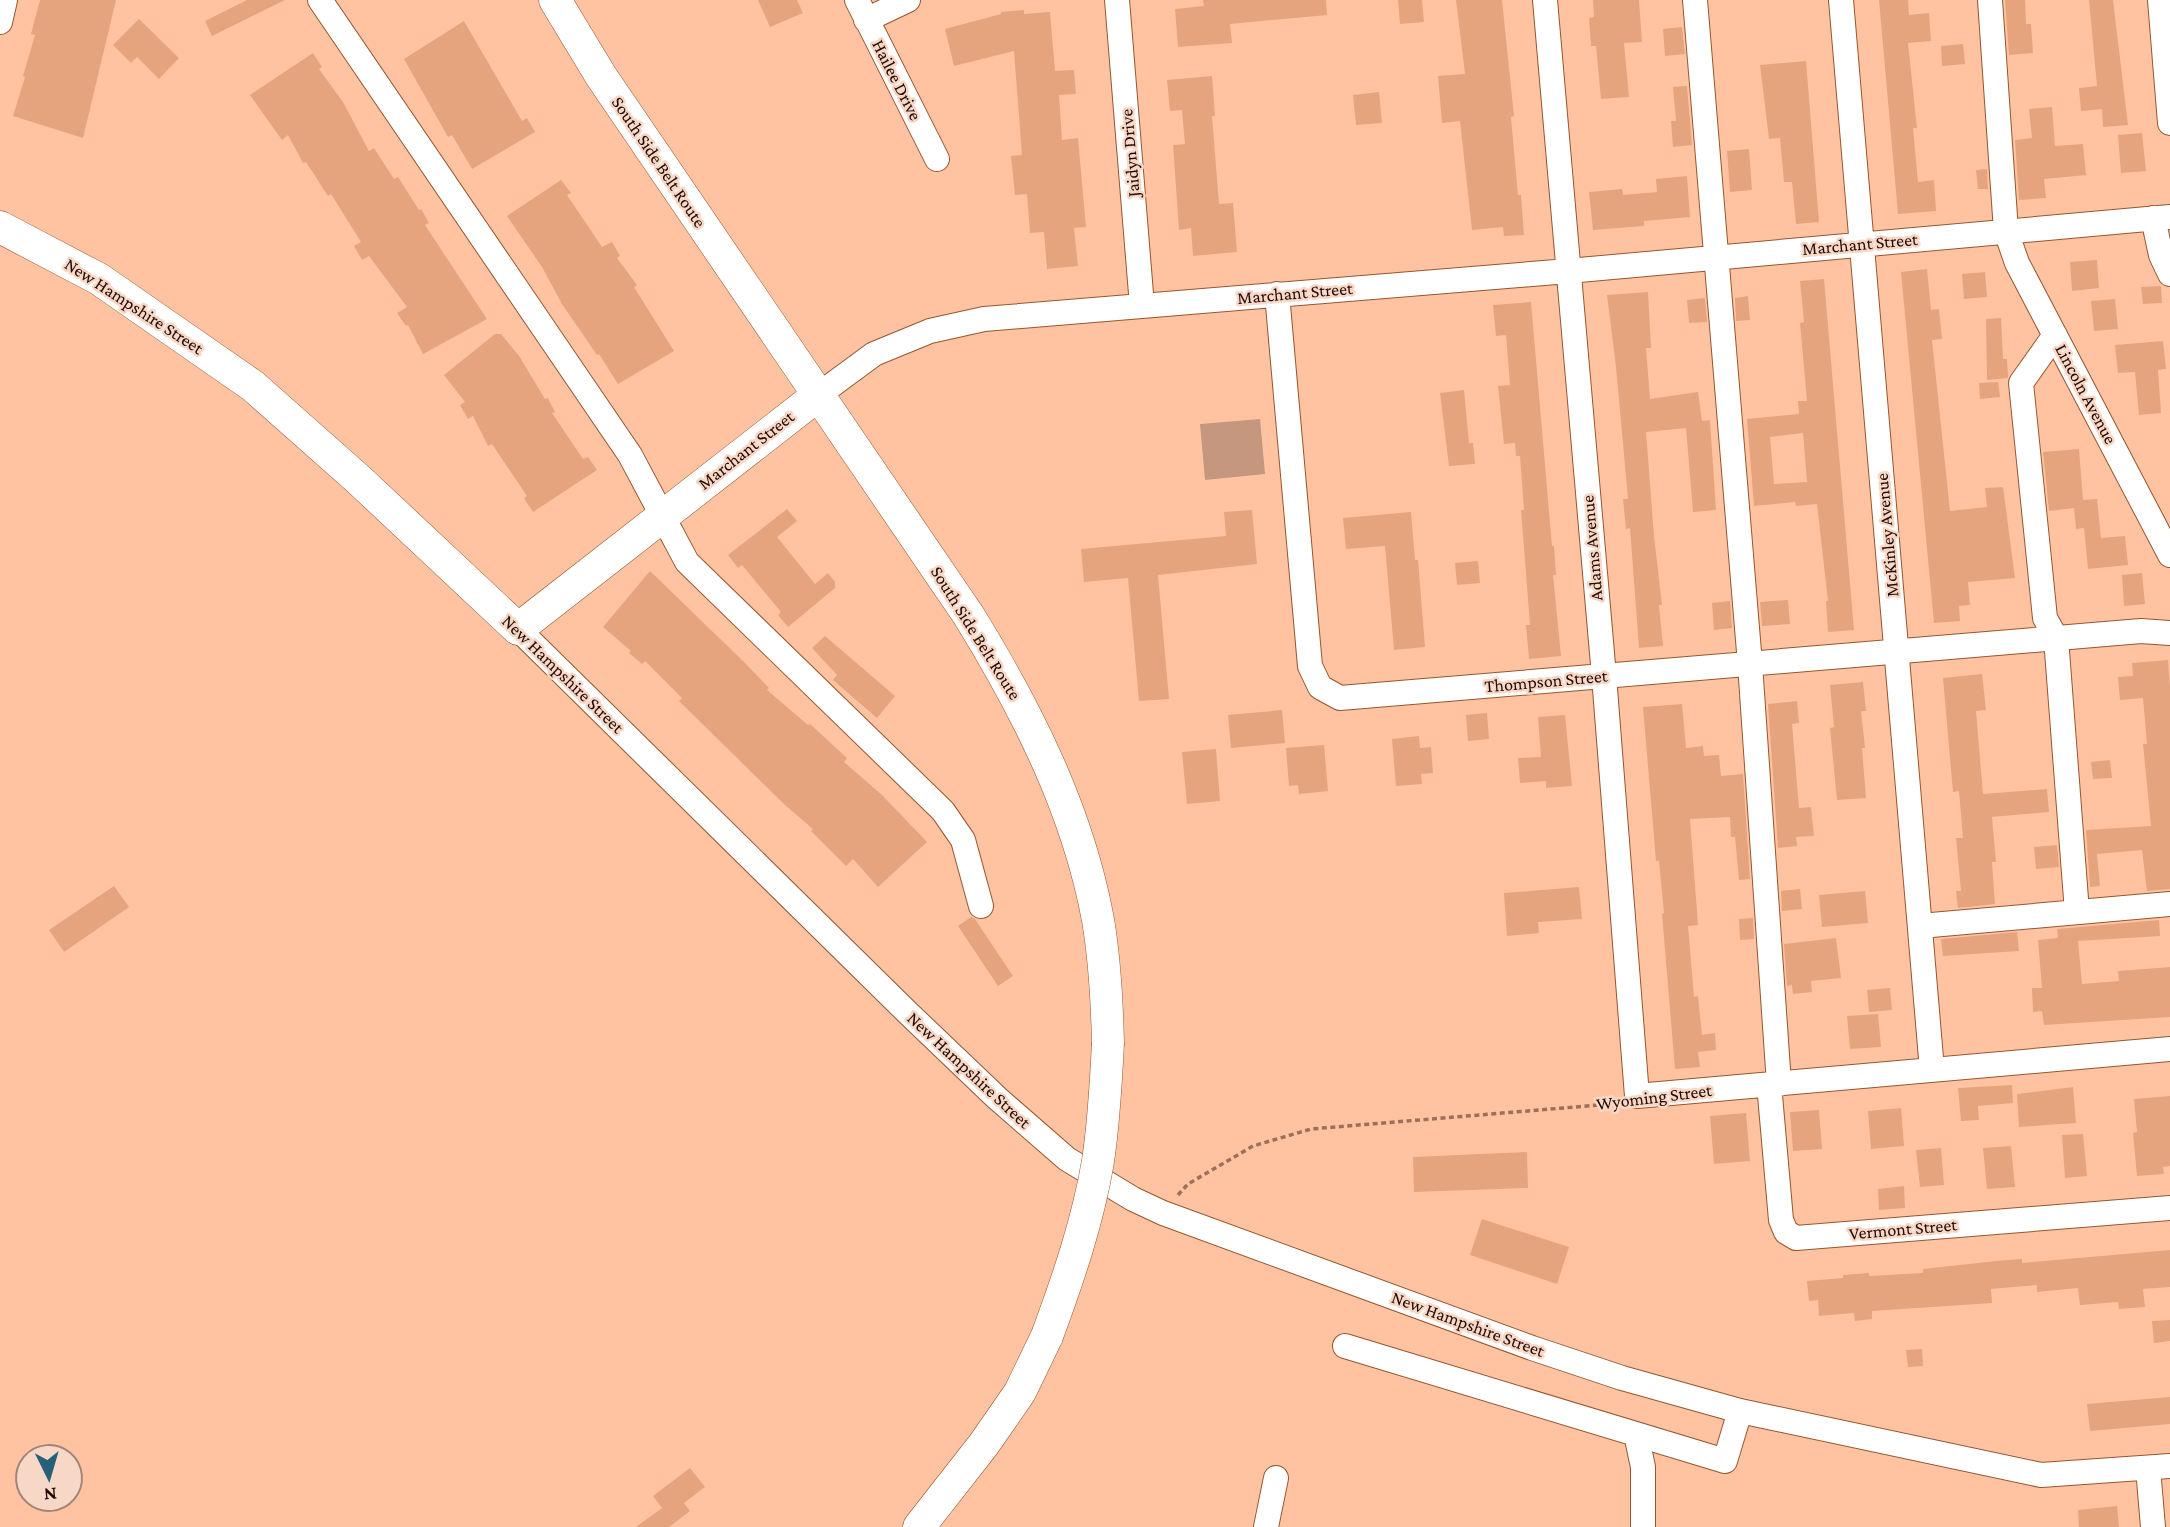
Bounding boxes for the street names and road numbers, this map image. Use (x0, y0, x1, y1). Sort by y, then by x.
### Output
street label: Hailee Drive (868, 36, 926, 124)
street label: South Side Belt Route (608, 93, 710, 231)
street label: Jaidyn Drive (1116, 108, 1144, 200)
street label: Marchant Street (1801, 229, 1920, 259)
street label: New Hampshire Street (61, 254, 208, 359)
street label: Marchant Street (1236, 278, 1355, 308)
street label: Lincoln Avenue (2051, 341, 2121, 448)
street label: Marchant Street (694, 406, 799, 494)
street label: McKinley Avenue (1872, 472, 1902, 598)
street label: Adams Avenue (1577, 494, 1607, 602)
street label: South Side Belt Route (927, 563, 1025, 703)
street label: New Hampshire Street (498, 611, 629, 738)
street label: Thompson Street (1484, 666, 1609, 696)
street label: New Hampshire Street (903, 1008, 1036, 1133)
street label: Wyoming Street (1595, 1080, 1714, 1114)
street label: Vermont Street (1848, 1214, 1959, 1244)
street label: New Hampshire Street (1389, 1287, 1548, 1361)

